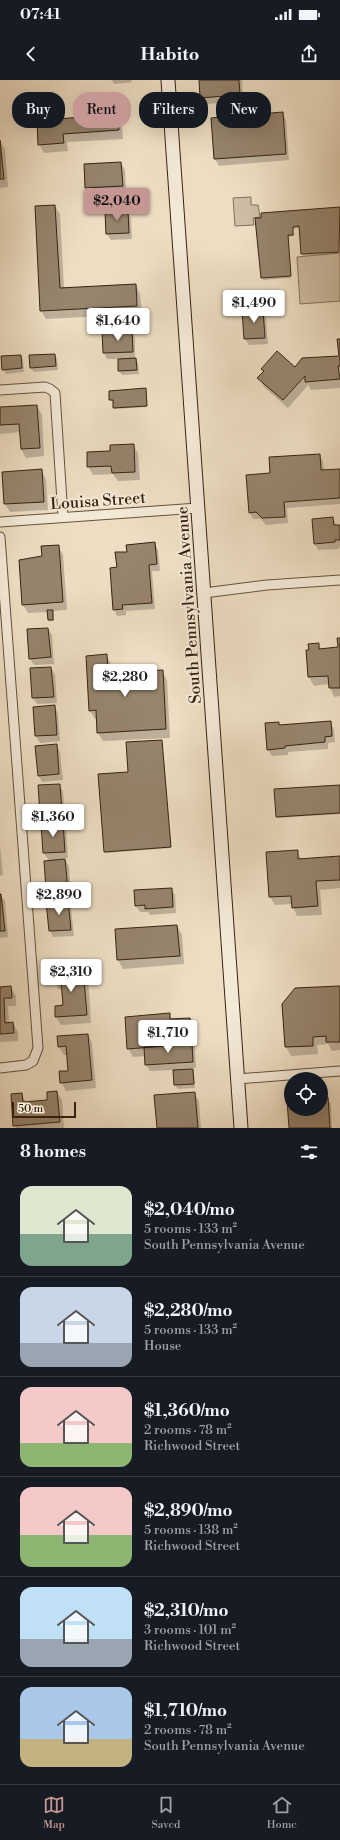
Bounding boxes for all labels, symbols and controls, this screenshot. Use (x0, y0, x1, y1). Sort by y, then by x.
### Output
text: 07:41 (20, 5, 61, 24)
icon: back (20, 43, 42, 65)
text: Habito (141, 43, 199, 66)
icon: share (298, 43, 320, 65)
chip: Buy (12, 92, 65, 128)
chip: Rent (73, 92, 131, 128)
chip: Filters (139, 92, 208, 128)
chip: New (216, 92, 271, 128)
pin: $2,040 (84, 188, 150, 222)
text: $2,040 (93, 193, 141, 209)
pin: $1,490 (221, 290, 287, 324)
text: $1,490 (232, 295, 276, 311)
pin: $1,640 (85, 308, 151, 342)
text: $1,640 (96, 313, 140, 329)
street label: Louisa Street (50, 488, 147, 514)
street label: South Pennsylvania Avenue (172, 505, 206, 704)
pin: $2,280 (92, 664, 158, 698)
text: $2,280 (102, 669, 148, 685)
pin: $1,360 (20, 804, 86, 838)
text: $1,360 (31, 809, 75, 825)
pin: $2,890 (26, 882, 92, 916)
text: $2,890 (36, 887, 82, 903)
pin: $2,310 (38, 959, 104, 993)
text: $2,310 (50, 964, 92, 980)
pin: $1,710 (135, 1020, 201, 1054)
text: $1,710 (147, 1025, 189, 1041)
map controls (284, 1072, 328, 1116)
button: locate (284, 1072, 328, 1116)
scale bar (12, 1100, 76, 1119)
text: 50 m (18, 1102, 43, 1116)
text: 8 homes (20, 1141, 86, 1163)
icon: filters (298, 1141, 320, 1163)
text: $2,040/mo (144, 1199, 235, 1221)
icon: home (52, 1202, 100, 1250)
text: 5 rooms · 133 m² (144, 1221, 237, 1237)
text: South Pennsylvania Avenue (144, 1237, 305, 1253)
text: $2,280/mo (144, 1300, 233, 1322)
icon: home (52, 1303, 100, 1351)
text: 5 rooms · 133 m² (144, 1322, 237, 1338)
text: House (144, 1338, 181, 1354)
text: $1,360/mo (144, 1400, 230, 1422)
icon: home (52, 1403, 100, 1451)
text: 2 rooms · 78 m² (144, 1422, 232, 1438)
text: Richwood Street (144, 1438, 240, 1454)
text: $2,890/mo (144, 1500, 233, 1522)
icon: home (52, 1503, 100, 1551)
text: 5 rooms · 138 m² (144, 1522, 238, 1538)
text: Richwood Street (144, 1538, 240, 1554)
text: $2,310/mo (144, 1600, 228, 1622)
icon: home (52, 1603, 100, 1651)
text: 3 rooms · 101 m² (144, 1622, 236, 1638)
text: Richwood Street (144, 1638, 240, 1654)
text: $1,710/mo (144, 1700, 227, 1722)
icon: home (52, 1703, 100, 1751)
text: 2 rooms · 78 m² (144, 1722, 232, 1738)
text: South Pennsylvania Avenue (144, 1738, 305, 1754)
tab: Map (43, 1794, 65, 1832)
tab: Saved (151, 1794, 180, 1832)
tab: Home (267, 1794, 297, 1832)

